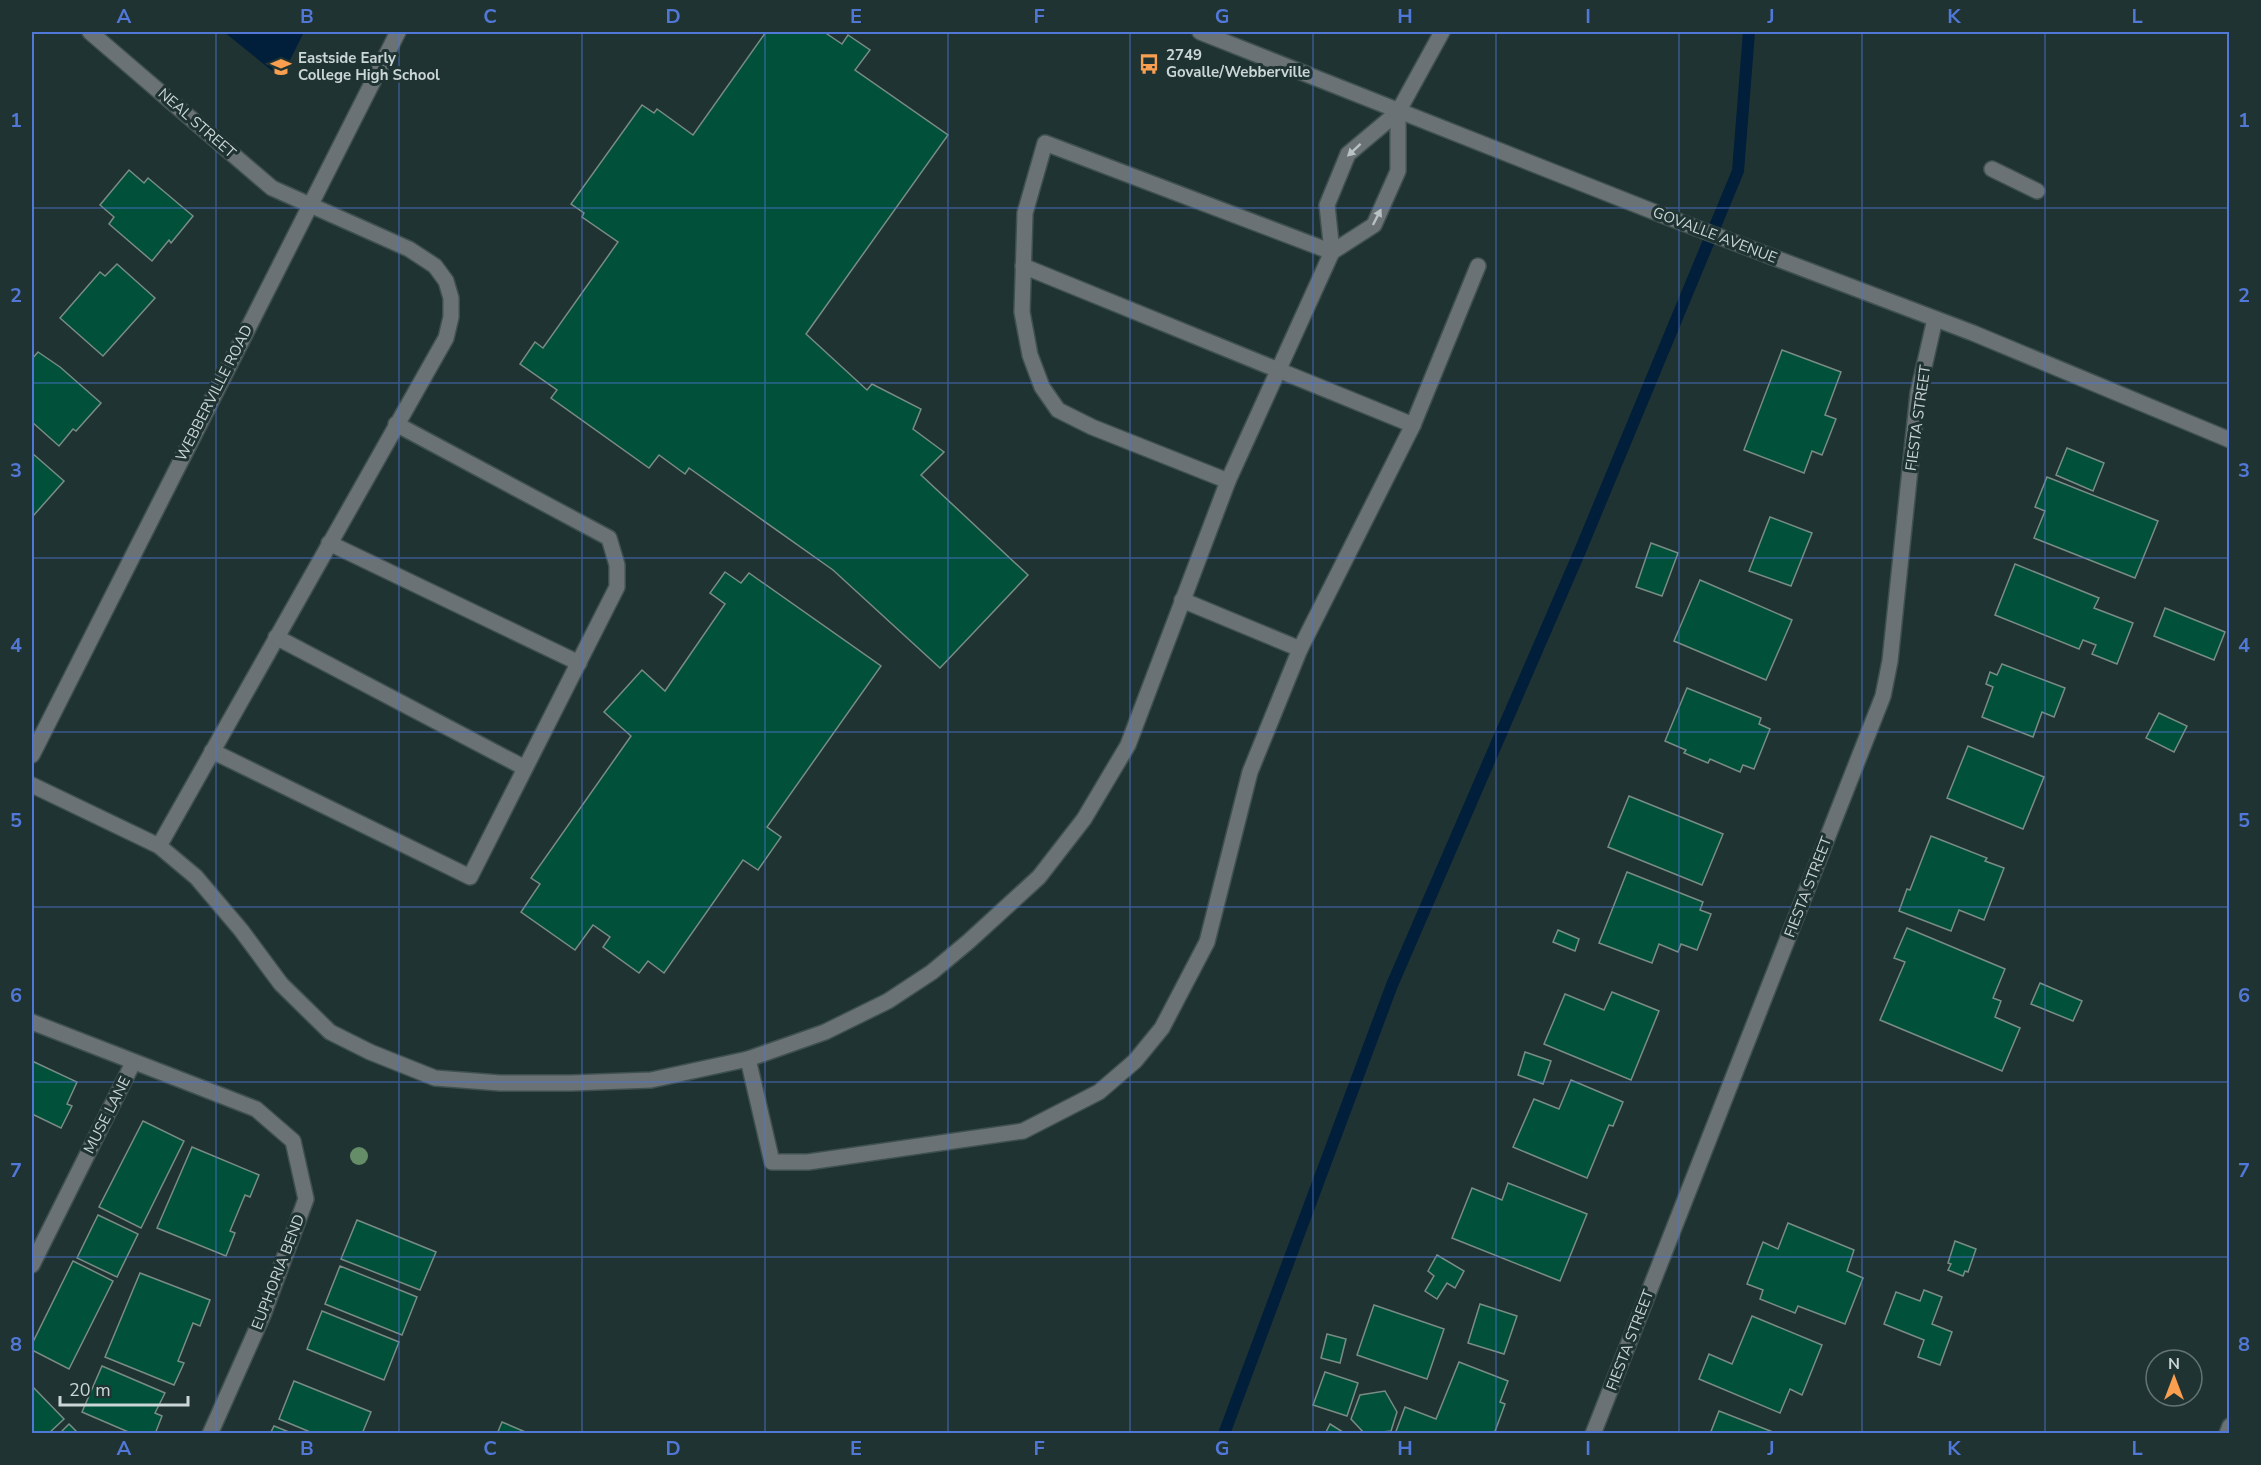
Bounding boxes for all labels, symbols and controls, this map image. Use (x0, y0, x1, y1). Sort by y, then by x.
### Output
text: A (117, 3, 132, 30)
text: B (300, 3, 314, 30)
text: C (483, 3, 497, 30)
text: D (665, 3, 681, 30)
text: E (850, 3, 862, 30)
text: F (1033, 3, 1045, 30)
text: G (1215, 3, 1229, 30)
text: H (1397, 3, 1413, 30)
text: I (1585, 3, 1591, 30)
text: J (1766, 3, 1775, 30)
text: K (1947, 3, 1961, 30)
text: L (2131, 3, 2143, 30)
place label: 2749 Govalle/Webberville (1166, 45, 1310, 82)
place label: Eastside Early College High School (298, 48, 440, 85)
bus stop icon: 2749 Govalle/Webberville (1137, 52, 1161, 76)
school or university icon: Eastside Early College High School (269, 55, 293, 79)
street label: NEAL STREET (154, 84, 240, 162)
text: 1 (10, 107, 22, 134)
text: 1 (2238, 107, 2250, 134)
one-way arrow (1346, 143, 1361, 157)
street label: GOVALLE AVENUE (1650, 202, 1780, 268)
one-way arrow (1372, 208, 1382, 225)
text: 2 (10, 282, 22, 309)
text: 2 (2238, 282, 2250, 309)
street label: WEBBERVILLE ROAD (171, 321, 257, 465)
street label: FIESTA STREET (1901, 364, 1935, 472)
text: 3 (10, 457, 22, 484)
text: 3 (2238, 457, 2250, 484)
text: 4 (10, 632, 22, 659)
text: 4 (2238, 632, 2250, 659)
text: 5 (10, 807, 22, 834)
text: 5 (2238, 807, 2250, 834)
street label: FIESTA STREET (1780, 834, 1836, 940)
text: 6 (10, 982, 22, 1009)
text: 6 (2238, 982, 2250, 1009)
street label: MUSE LANE (79, 1073, 135, 1157)
text: 7 (10, 1157, 22, 1184)
text: 7 (2238, 1157, 2250, 1184)
street label: EUPHORIA BEND (247, 1212, 309, 1332)
street label: FIESTA STREET (1602, 1287, 1658, 1393)
text: 8 (10, 1331, 22, 1358)
text: 8 (2238, 1331, 2250, 1358)
north arrow (2144, 1348, 2204, 1408)
text: N (2168, 1353, 2180, 1375)
scale bar (60, 1369, 188, 1407)
text: 20 m (69, 1378, 111, 1402)
text: A (117, 1435, 132, 1462)
text: B (300, 1435, 314, 1462)
text: C (483, 1435, 497, 1462)
text: D (665, 1435, 681, 1462)
text: E (850, 1435, 862, 1462)
text: F (1033, 1435, 1045, 1462)
text: G (1215, 1435, 1229, 1462)
text: H (1397, 1435, 1413, 1462)
text: I (1585, 1435, 1591, 1462)
text: J (1766, 1435, 1775, 1462)
text: K (1947, 1435, 1961, 1462)
text: L (2131, 1435, 2143, 1462)

